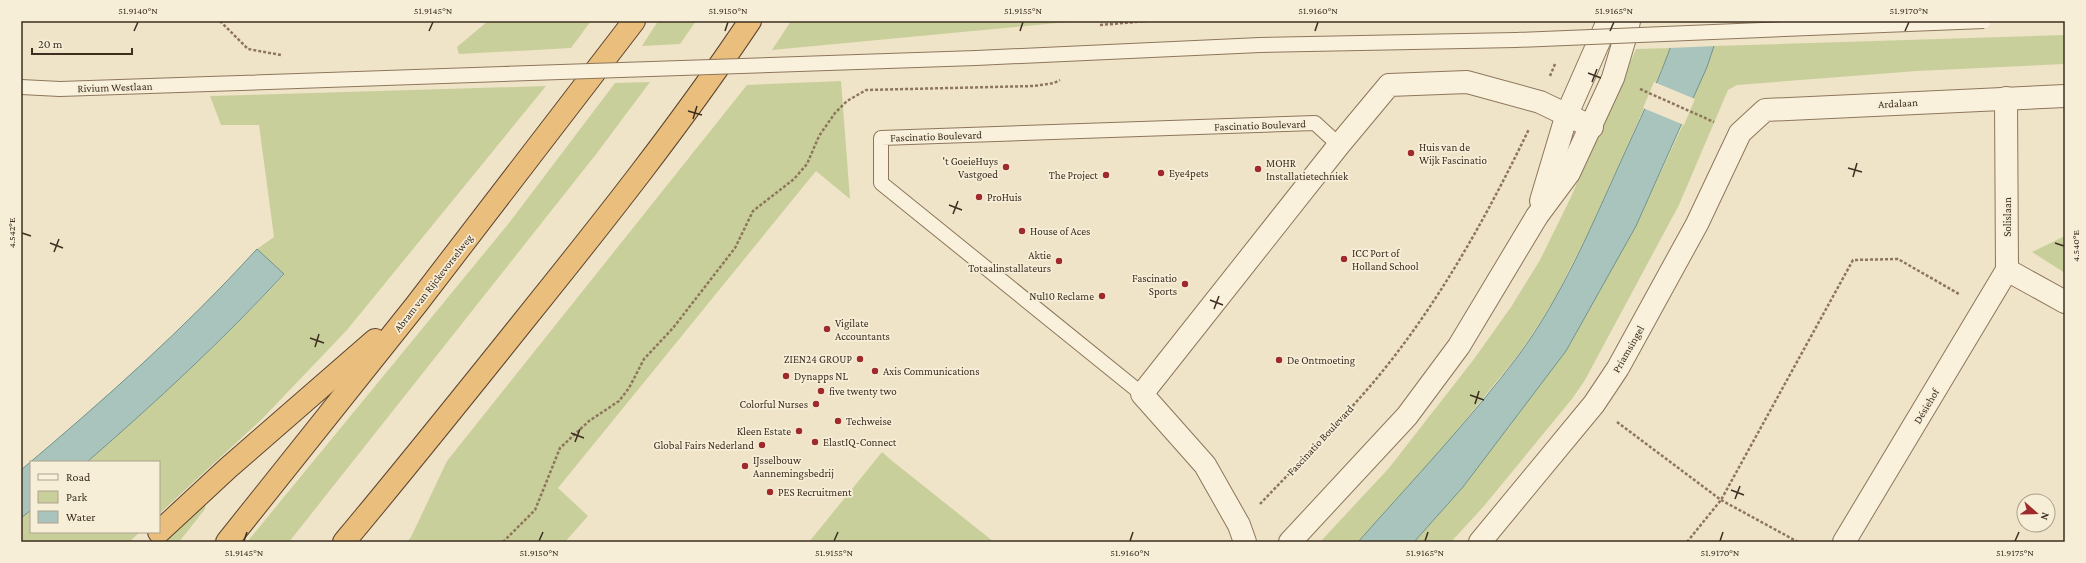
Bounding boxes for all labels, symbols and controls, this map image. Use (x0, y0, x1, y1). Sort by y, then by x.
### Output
text: 51.9140°N (118, 5, 158, 16)
text: 51.9145°N (414, 5, 453, 16)
text: 51.9150°N (708, 5, 748, 16)
text: 51.9155°N (1004, 5, 1042, 16)
text: 51.9160°N (1298, 5, 1338, 16)
text: 51.9165°N (1595, 5, 1634, 16)
text: 51.9170°N (1890, 5, 1929, 16)
scale bar (32, 30, 132, 56)
text: 20 m (38, 37, 63, 51)
street label: Rivium Westlaan (77, 80, 153, 94)
street label: Ardalaan (1878, 96, 1918, 110)
street label: Fascinatio Boulevard (1214, 117, 1306, 133)
street label: Fascinatio Boulevard (890, 128, 982, 144)
place label: Huis van de Wijk Fascinatio (1419, 141, 1487, 167)
marker: Huis van de Wijk Fascinatio (1406, 148, 1416, 158)
place label: 't GoeieHuys Vastgoed (942, 155, 998, 181)
place label: MOHR Installatietechniek (1266, 157, 1349, 182)
marker: 't GoeieHuys Vastgoed (1001, 162, 1011, 172)
marker: MOHR Installatietechniek (1253, 164, 1263, 174)
place label: Eye4pets (1169, 167, 1209, 180)
marker: Eye4pets (1156, 168, 1166, 178)
place label: The Project (1049, 169, 1098, 182)
marker: The Project (1101, 170, 1111, 180)
place label: ProHuis (987, 191, 1022, 203)
marker: ProHuis (974, 192, 984, 202)
street label: Solislaan (2001, 197, 2013, 237)
text: 4.542°E (6, 217, 17, 248)
place label: House of Aces (1030, 225, 1090, 237)
marker: House of Aces (1017, 226, 1027, 236)
text: 4.540°E (2070, 230, 2081, 262)
street label: Abram van Rijckevorselweg (391, 231, 476, 335)
place label: ICC Port of Holland School (1352, 247, 1419, 272)
place label: Aktie Totaalinstallateurs (968, 249, 1051, 274)
marker: ICC Port of Holland School (1339, 254, 1349, 264)
marker: Aktie Totaalinstallateurs (1054, 256, 1064, 266)
place label: Fascinatio Sports (1132, 272, 1178, 298)
marker: Fascinatio Sports (1180, 279, 1190, 289)
place label: Nul10 Reclame (1029, 290, 1094, 302)
marker: Nul10 Reclame (1097, 291, 1107, 301)
place label: Vigilate Accountants (835, 317, 890, 342)
street label: Priamsingel (1610, 323, 1647, 375)
marker: Vigilate Accountants (822, 324, 832, 334)
place label: ZIEN24 GROUP (784, 353, 852, 365)
marker: ZIEN24 GROUP (855, 354, 865, 364)
place label: De Ontmoeting (1287, 354, 1356, 367)
marker: De Ontmoeting (1274, 355, 1284, 365)
place label: Axis Communications (883, 365, 979, 377)
marker: Axis Communications (870, 366, 880, 376)
place label: Dynapps NL (794, 370, 849, 383)
marker: Dynapps NL (781, 371, 791, 381)
place label: five twenty two (829, 385, 897, 398)
marker: five twenty two (816, 386, 826, 396)
street label: Désiehof (1911, 386, 1942, 426)
place label: Colorful Nurses (739, 398, 808, 410)
marker: Colorful Nurses (811, 399, 821, 409)
street label: Fascinatio Boulevard (1284, 402, 1356, 478)
place label: Techweise (846, 415, 892, 427)
marker: Techweise (833, 416, 843, 426)
place label: Kleen Estate (737, 425, 791, 437)
marker: Kleen Estate (794, 426, 804, 436)
place label: ElastIQ-Connect (823, 436, 897, 448)
marker: ElastIQ-Connect (810, 437, 820, 447)
place label: Global Fairs Nederland (653, 439, 754, 451)
marker: Global Fairs Nederland (757, 440, 767, 450)
place label: IJsselbouw Aannemingsbedrij (753, 454, 834, 480)
legend (30, 461, 160, 533)
marker: IJsselbouw Aannemingsbedrij (740, 461, 750, 471)
text: Road (66, 470, 91, 484)
place label: PES Recruitment (778, 486, 852, 498)
marker: PES Recruitment (765, 487, 775, 497)
text: Park (66, 490, 88, 504)
north arrow (2016, 493, 2056, 533)
text: Water (66, 510, 96, 524)
text: N (2038, 511, 2052, 522)
text: 51.9145°N (225, 547, 264, 558)
text: 51.9150°N (519, 547, 559, 558)
text: 51.9155°N (815, 547, 853, 558)
text: 51.9160°N (1110, 547, 1150, 558)
text: 51.9165°N (1406, 547, 1445, 558)
text: 51.9170°N (1701, 547, 1740, 558)
text: 51.9175°N (1996, 547, 2034, 558)

